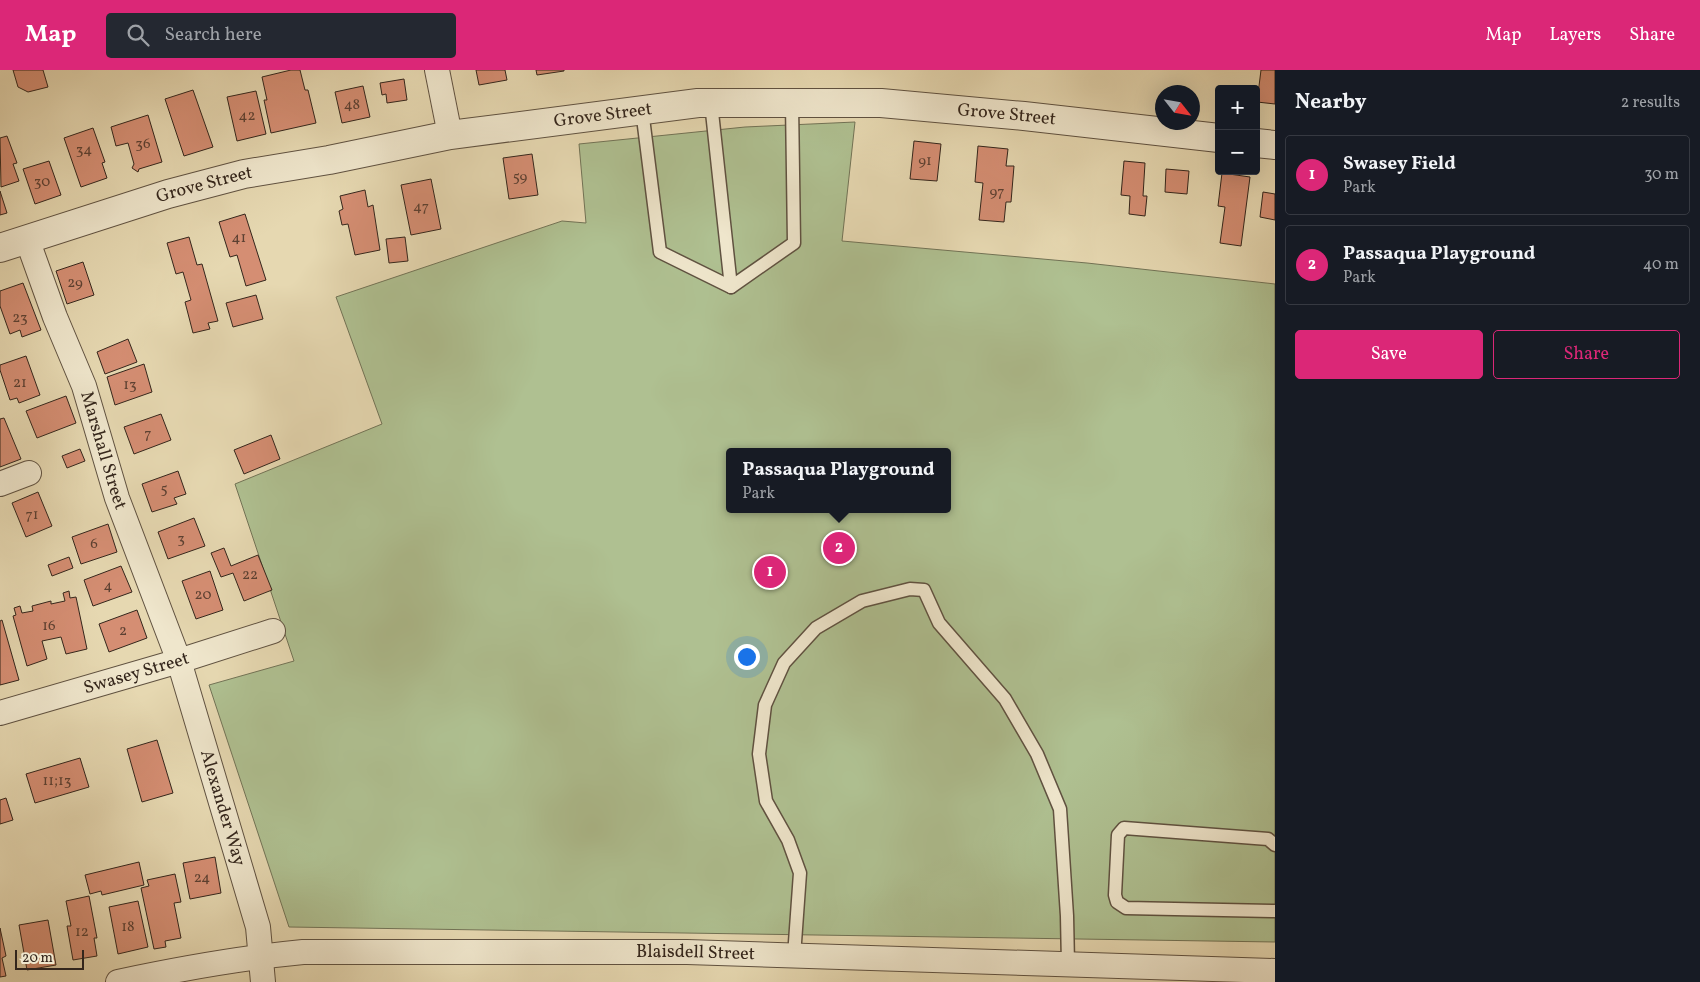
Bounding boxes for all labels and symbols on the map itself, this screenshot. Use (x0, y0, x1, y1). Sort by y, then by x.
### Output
north arrow (1155, 85, 1200, 130)
house number: 48 (344, 95, 360, 116)
street label: Grove Street (552, 97, 654, 134)
street label: Grove Street (956, 98, 1057, 132)
house number: 42 (238, 106, 256, 127)
house number: 36 (135, 134, 151, 155)
house number: 34 (76, 140, 92, 161)
house number: 91 (918, 151, 932, 172)
street label: Grove Street (153, 160, 254, 210)
house number: 59 (513, 167, 528, 188)
house number: 30 (34, 172, 50, 193)
house number: 97 (989, 182, 1005, 203)
house number: 47 (413, 197, 429, 218)
house number: 41 (232, 228, 246, 249)
house number: 29 (67, 273, 83, 294)
house number: 23 (12, 308, 28, 329)
house number: 21 (13, 373, 27, 394)
house number: 13 (123, 375, 137, 396)
street label: Marshall Street (74, 388, 133, 513)
house number: 7 (144, 424, 152, 445)
house number: 5 (160, 479, 168, 500)
house number: 71 (25, 505, 39, 526)
house number: 3 (177, 529, 185, 550)
pin: 2 (823, 529, 855, 567)
house number: 6 (90, 534, 98, 555)
pin: 1 (754, 553, 786, 591)
house number: 22 (242, 565, 258, 586)
house number: 4 (104, 576, 113, 597)
house number: 20 (195, 585, 211, 606)
house number: 16 (42, 616, 56, 637)
house number: 2 (119, 621, 127, 642)
your location (734, 644, 760, 670)
street label: Swasey Street (81, 646, 192, 701)
street label: Alexander Way (194, 747, 252, 869)
house number: 11;13 (42, 771, 72, 792)
house number: 24 (194, 868, 210, 889)
house number: 18 (121, 917, 135, 938)
house number: 12 (75, 922, 89, 943)
street label: Blaisdell Street (636, 939, 755, 967)
scale bar (15, 947, 84, 970)

